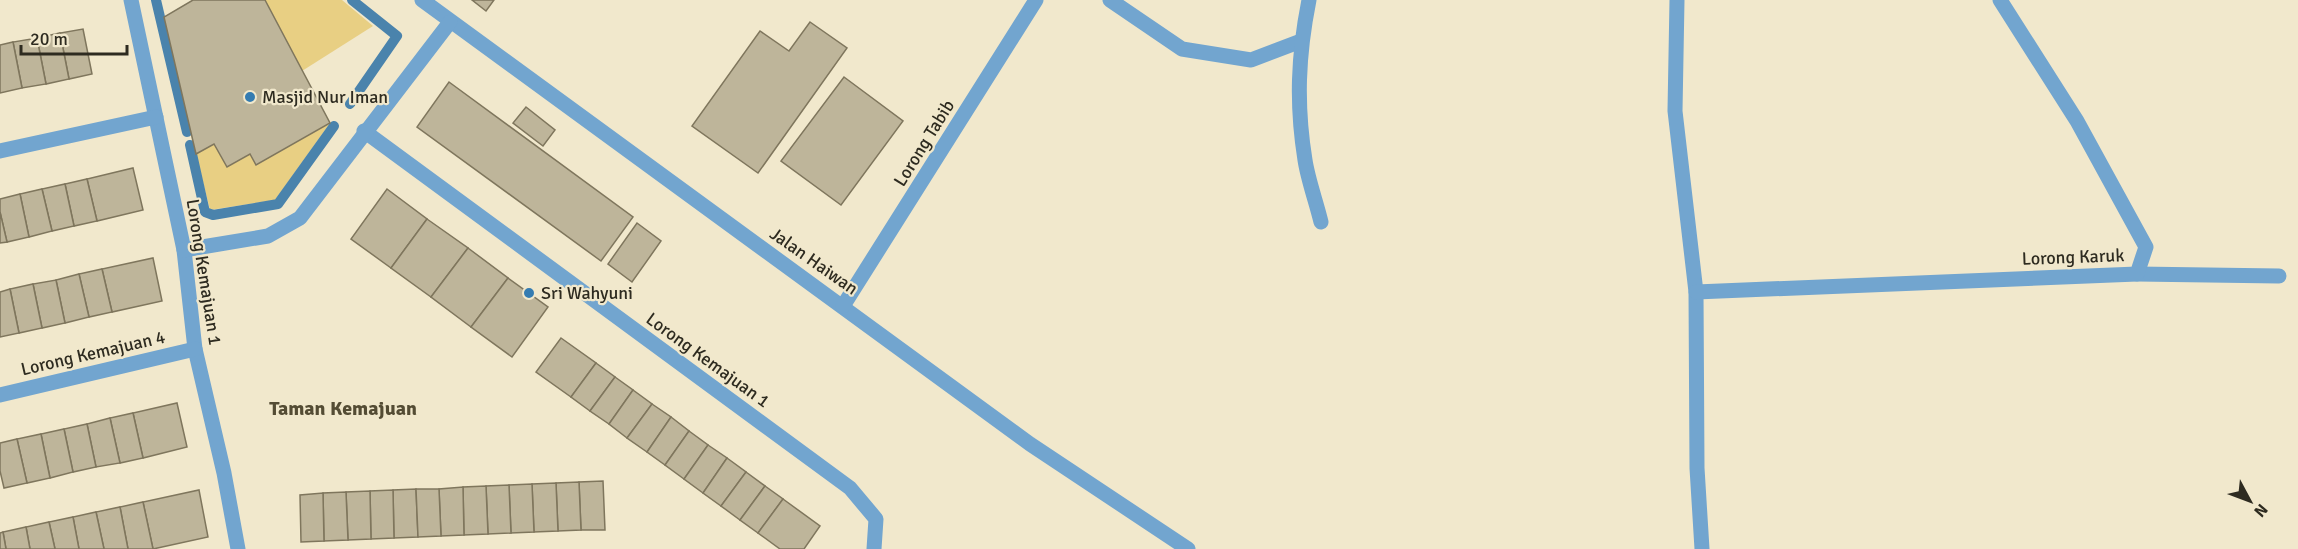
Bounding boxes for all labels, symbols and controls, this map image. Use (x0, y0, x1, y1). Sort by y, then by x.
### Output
scale bar (21, 18, 128, 56)
text: 20 m (30, 28, 68, 50)
place label: Masjid Nur Iman (262, 86, 388, 108)
marker: Masjid Nur Iman (243, 90, 257, 104)
street label: Lorong Tabib (889, 96, 959, 190)
street label: Lorong Kemajuan 1 (182, 197, 226, 347)
street label: Jalan Haiwan (766, 223, 862, 299)
street label: Lorong Karuk (2021, 244, 2125, 270)
place label: Sri Wahyuni (541, 282, 633, 304)
marker: Sri Wahyuni (522, 286, 536, 300)
street label: Lorong Kemajuan 1 (642, 308, 774, 412)
street label: Lorong Kemajuan 4 (19, 326, 168, 380)
district label: Taman Kemajuan (269, 396, 417, 421)
north arrow (2220, 471, 2280, 531)
text: N (2249, 499, 2272, 521)

